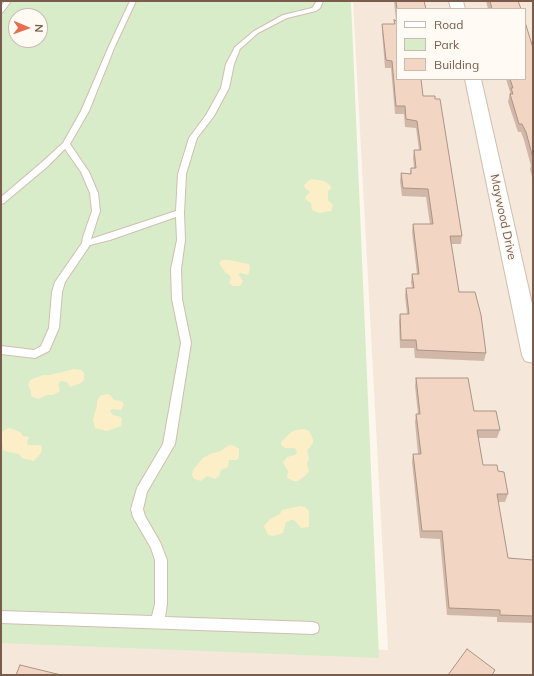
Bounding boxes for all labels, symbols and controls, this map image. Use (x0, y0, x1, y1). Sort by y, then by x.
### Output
north arrow (8, 8, 48, 48)
legend (396, 8, 526, 80)
text: Road (434, 17, 463, 32)
text: N (32, 24, 46, 33)
text: Park (434, 37, 459, 52)
text: Building (434, 57, 479, 72)
street label: Maywood Drive (487, 173, 519, 261)

